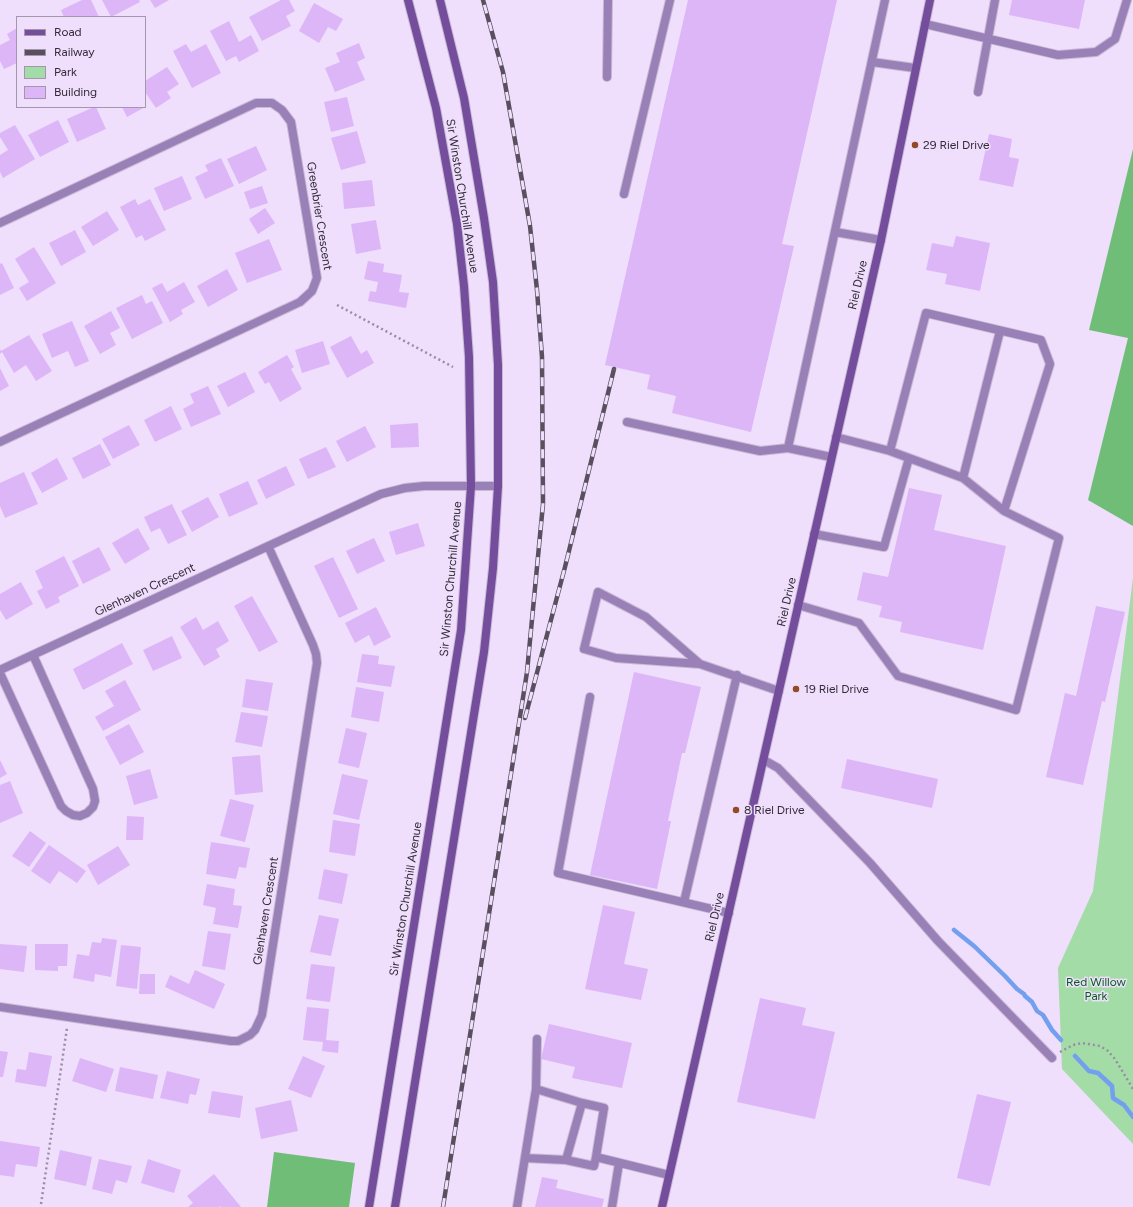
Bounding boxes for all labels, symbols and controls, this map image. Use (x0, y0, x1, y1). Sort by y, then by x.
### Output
legend (16, 16, 146, 108)
text: Road (54, 25, 82, 39)
text: Railway (54, 45, 95, 59)
text: Park (54, 65, 77, 79)
text: Building (54, 85, 97, 99)
street label: Sir Winston Churchill Avenue (443, 118, 481, 274)
place label: 29 Riel Drive (923, 138, 990, 152)
marker: 29 Riel Drive (910, 140, 920, 150)
street label: Greenbrier Crescent (303, 161, 335, 271)
street label: Riel Drive (845, 259, 871, 311)
street label: Sir Winston Churchill Avenue (437, 501, 465, 657)
street label: Glenhaven Crescent (92, 560, 198, 620)
street label: Riel Drive (774, 576, 800, 628)
place label: 19 Riel Drive (804, 682, 869, 696)
marker: 19 Riel Drive (791, 684, 801, 694)
place label: 8 Riel Drive (744, 803, 805, 817)
marker: 8 Riel Drive (731, 805, 741, 815)
street label: Sir Winston Churchill Avenue (387, 821, 425, 977)
street label: Glenhaven Crescent (250, 856, 282, 966)
street label: Riel Drive (702, 891, 728, 943)
park label: Red Willow Park (1066, 975, 1126, 1003)

